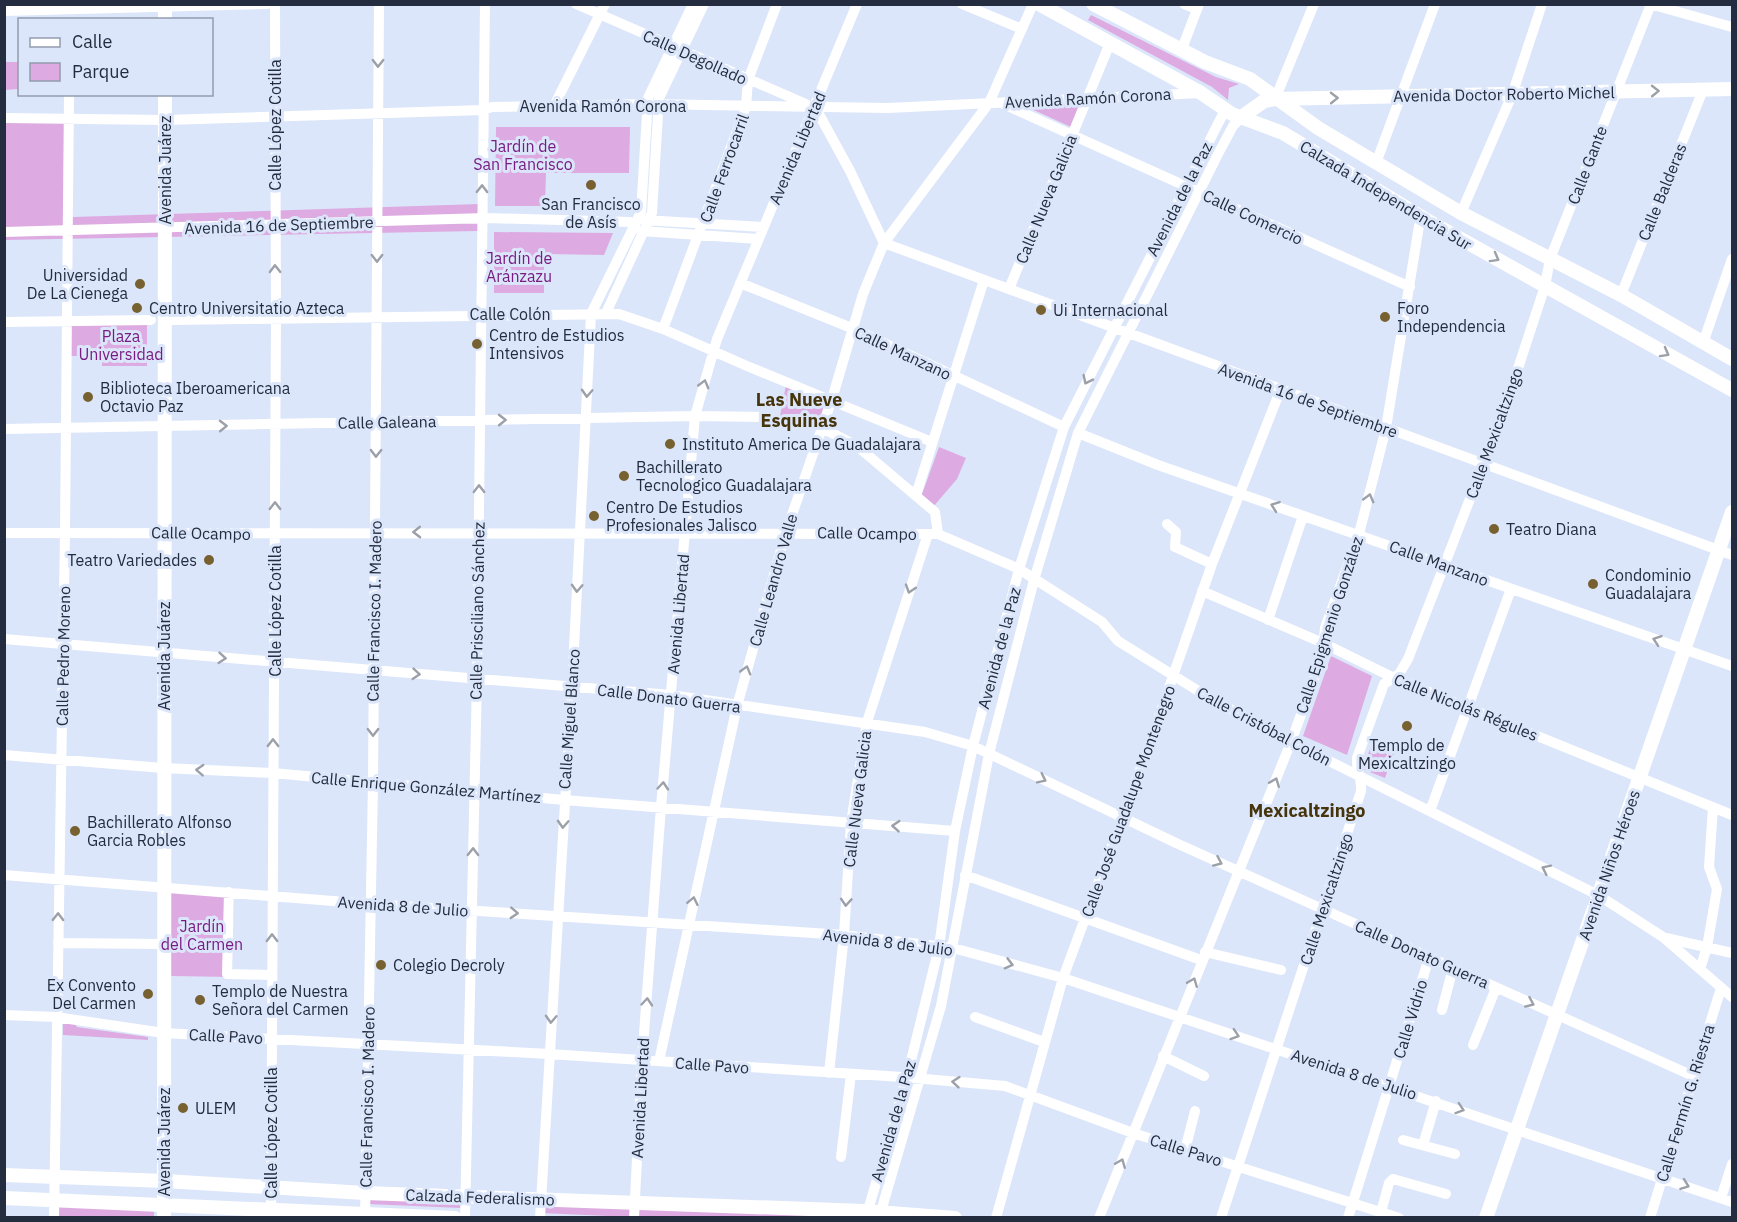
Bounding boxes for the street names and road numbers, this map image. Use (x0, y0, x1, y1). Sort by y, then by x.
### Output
street label: Calle Degollado (640, 25, 750, 89)
street label: Calle López Cotilla (265, 59, 285, 191)
street label: Avenida Doctor Roberto Michel (1393, 82, 1615, 106)
street label: Avenida Ramón Corona (1004, 84, 1172, 112)
street label: Avenida Libertad (764, 89, 830, 207)
street label: Avenida Ramón Corona (520, 96, 687, 116)
street label: Calle Ferrocarril (695, 111, 753, 225)
street label: Avenida Juárez (155, 116, 175, 224)
street label: Calle Gante (1563, 123, 1611, 207)
street label: Calle Nueva Galicia (1011, 131, 1081, 266)
street label: Calzada Independencia Sur (1296, 136, 1476, 254)
street label: Avenida de la Paz (1142, 139, 1216, 259)
street label: Calle Balderas (1633, 140, 1691, 244)
street label: Calle Comercio (1200, 185, 1306, 249)
street label: Avenida 16 de Septiembre (184, 212, 374, 238)
street label: Calle Colón (470, 304, 550, 324)
street label: Calle Manzano (852, 322, 955, 384)
street label: Avenida 16 de Septiembre (1216, 358, 1401, 442)
street label: Calle Mexicaltzingo (1461, 365, 1527, 501)
street label: Calle Galeana (338, 411, 437, 433)
street label: Calle Leandro Valle (745, 511, 802, 649)
street label: Calle Francisco I. Madero (362, 520, 386, 702)
street label: Calle Ocampo (151, 522, 251, 544)
street label: Calle Prisciliano Sánchez (465, 522, 489, 700)
street label: Calle Ocampo (817, 522, 917, 544)
street label: Calle Epigmenio González (1291, 534, 1367, 716)
street label: Calle Manzano (1387, 536, 1491, 590)
street label: Calle López Cotilla (265, 545, 285, 677)
street label: Avenida Libertad (663, 553, 693, 675)
street label: Avenida de la Paz (973, 585, 1025, 711)
street label: Calle Pedro Moreno (52, 586, 74, 726)
street label: Avenida Juárez (154, 602, 174, 710)
street label: Calle Miguel Blanco (554, 648, 584, 790)
street label: Calle Nicolás Régules (1391, 669, 1541, 745)
street label: Calle Donato Guerra (596, 679, 742, 717)
street label: Calle José Guadalupe Montenegro (1077, 682, 1179, 920)
street label: Calle Cristóbal Colón (1194, 682, 1334, 770)
street label: Calle Nueva Galicia (839, 729, 875, 868)
street label: Calle Enrique González Martínez (310, 767, 542, 807)
street label: Avenida Niños Héroes (1574, 787, 1644, 943)
street label: Calle Mexicaltzingo (1295, 830, 1357, 968)
street label: Avenida 8 de Julio (337, 891, 469, 921)
street label: Calle Donato Guerra (1352, 915, 1492, 993)
street label: Avenida 8 de Julio (822, 924, 954, 960)
street label: Calle Vidrio (1389, 977, 1431, 1061)
street label: Calle Francisco I. Madero (355, 1006, 379, 1188)
street label: Calle Fermín G. Riestra (1652, 1021, 1719, 1184)
street label: Calle Pavo (188, 1024, 264, 1048)
street label: Avenida Libertad (627, 1037, 653, 1159)
street label: Avenida 8 de Julio (1289, 1044, 1419, 1104)
street label: Calle Pavo (674, 1052, 750, 1078)
street label: Avenida de la Paz (866, 1058, 920, 1184)
street label: Calle López Cotilla (261, 1067, 281, 1199)
street label: Avenida Juárez (154, 1088, 174, 1196)
street label: Calle Pavo (1148, 1130, 1224, 1170)
street label: Calzada Federalismo (405, 1184, 555, 1210)

